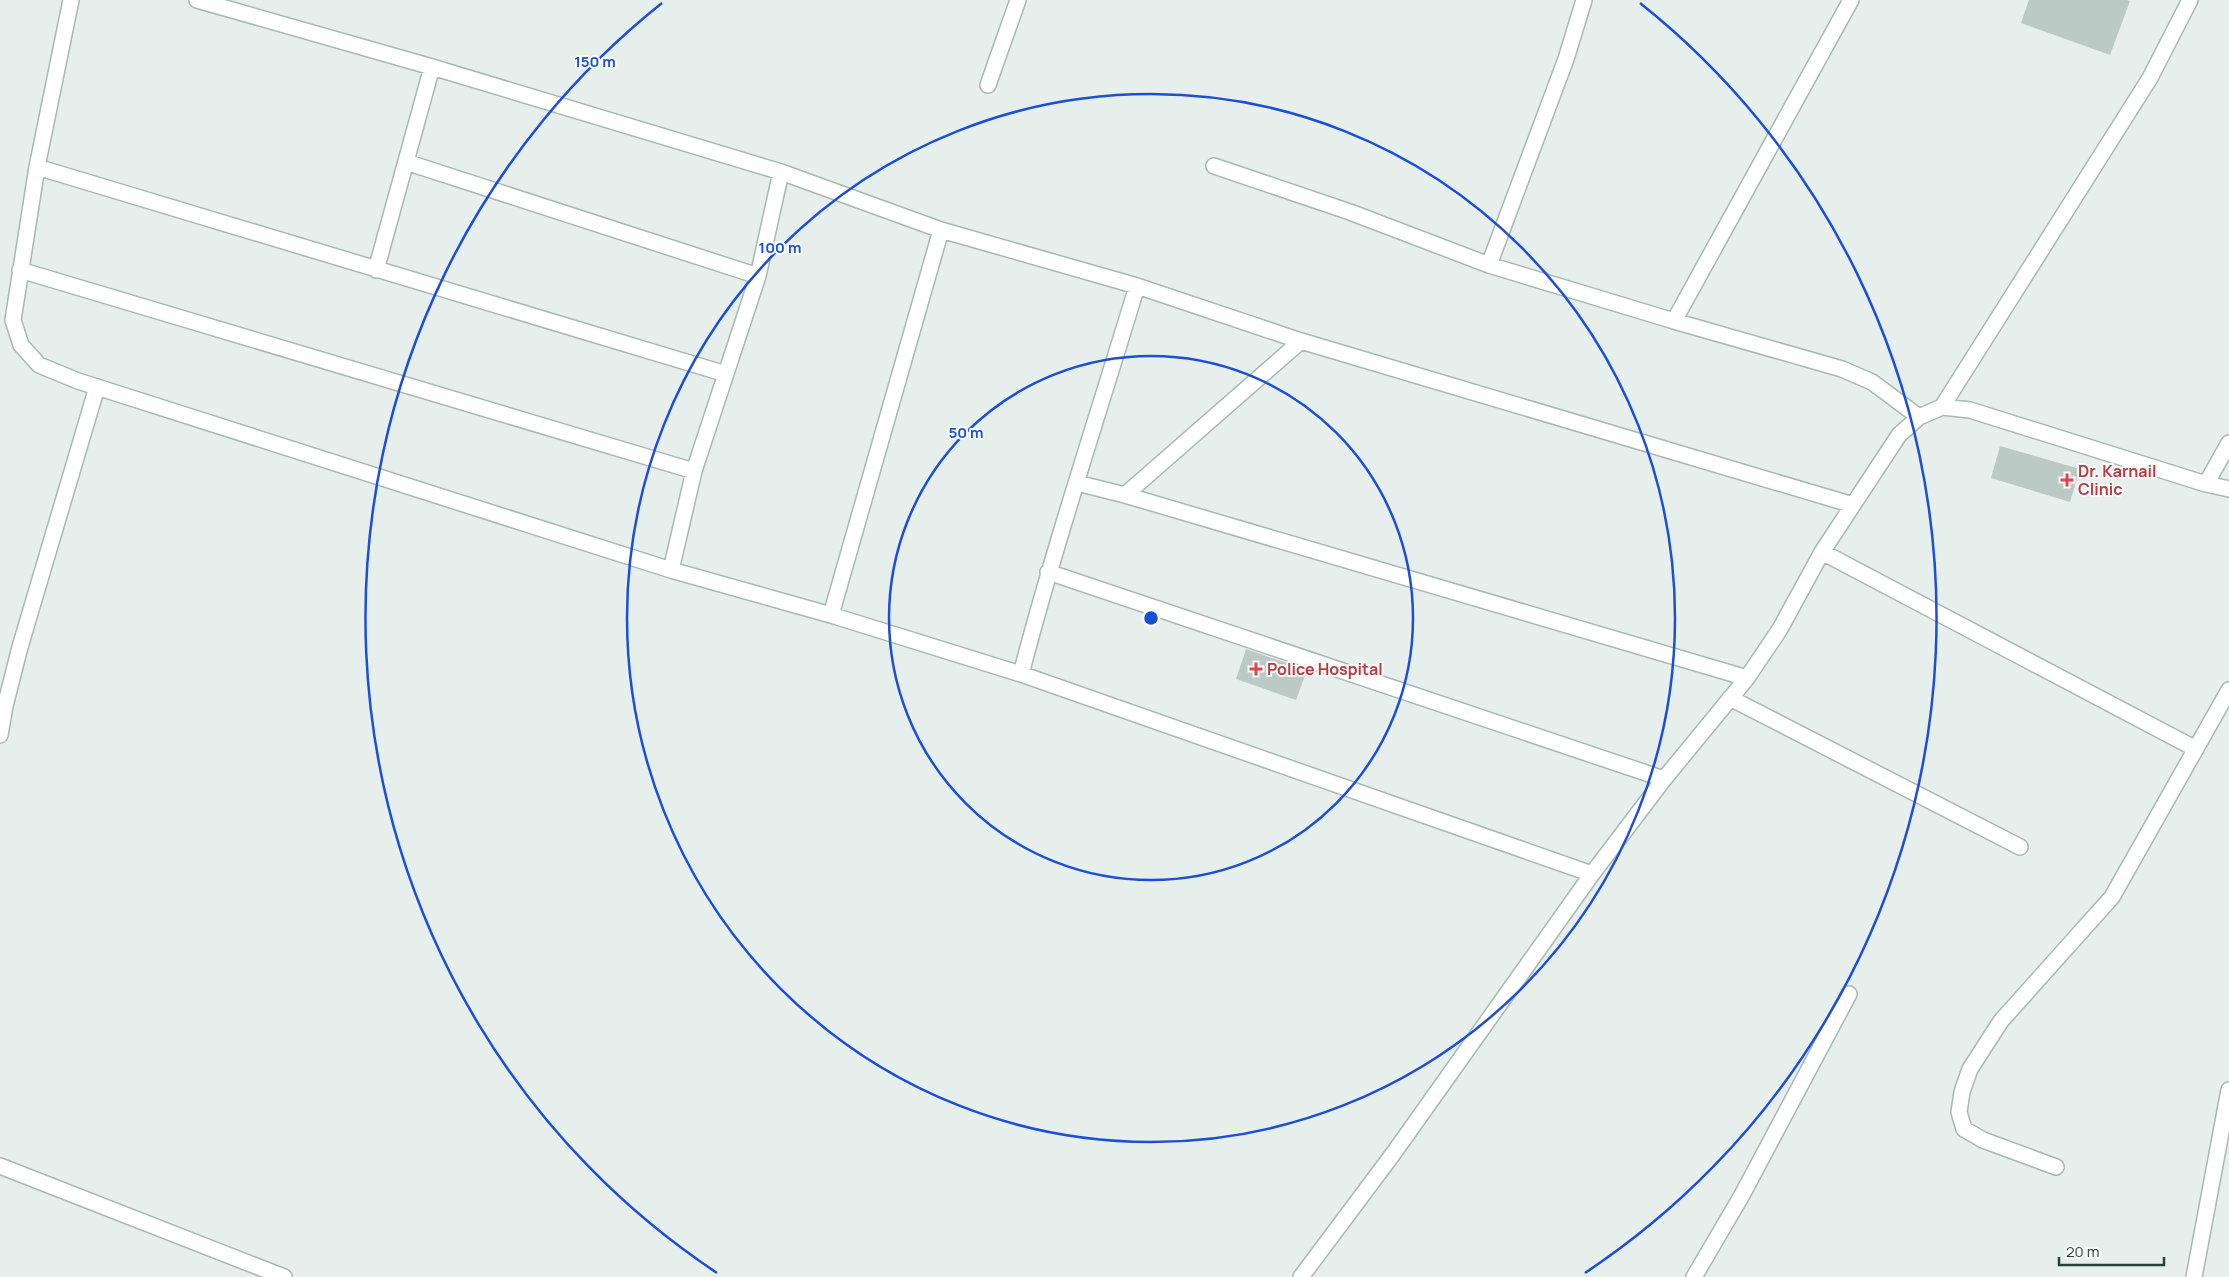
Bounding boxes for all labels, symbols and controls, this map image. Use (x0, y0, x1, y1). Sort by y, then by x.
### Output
text: 150 m (574, 51, 616, 72)
text: 100 m (759, 237, 801, 258)
text: 50 m (948, 422, 984, 443)
place label: Dr. Karnail Clinic (2078, 460, 2157, 500)
marker: Dr. Karnail Clinic (2060, 473, 2074, 487)
centre of rings (1142, 609, 1160, 627)
place label: Police Hospital (1267, 658, 1383, 680)
marker: Police Hospital (1249, 662, 1263, 676)
scale bar (2059, 1234, 2164, 1266)
text: 20 m (2066, 1241, 2099, 1262)

